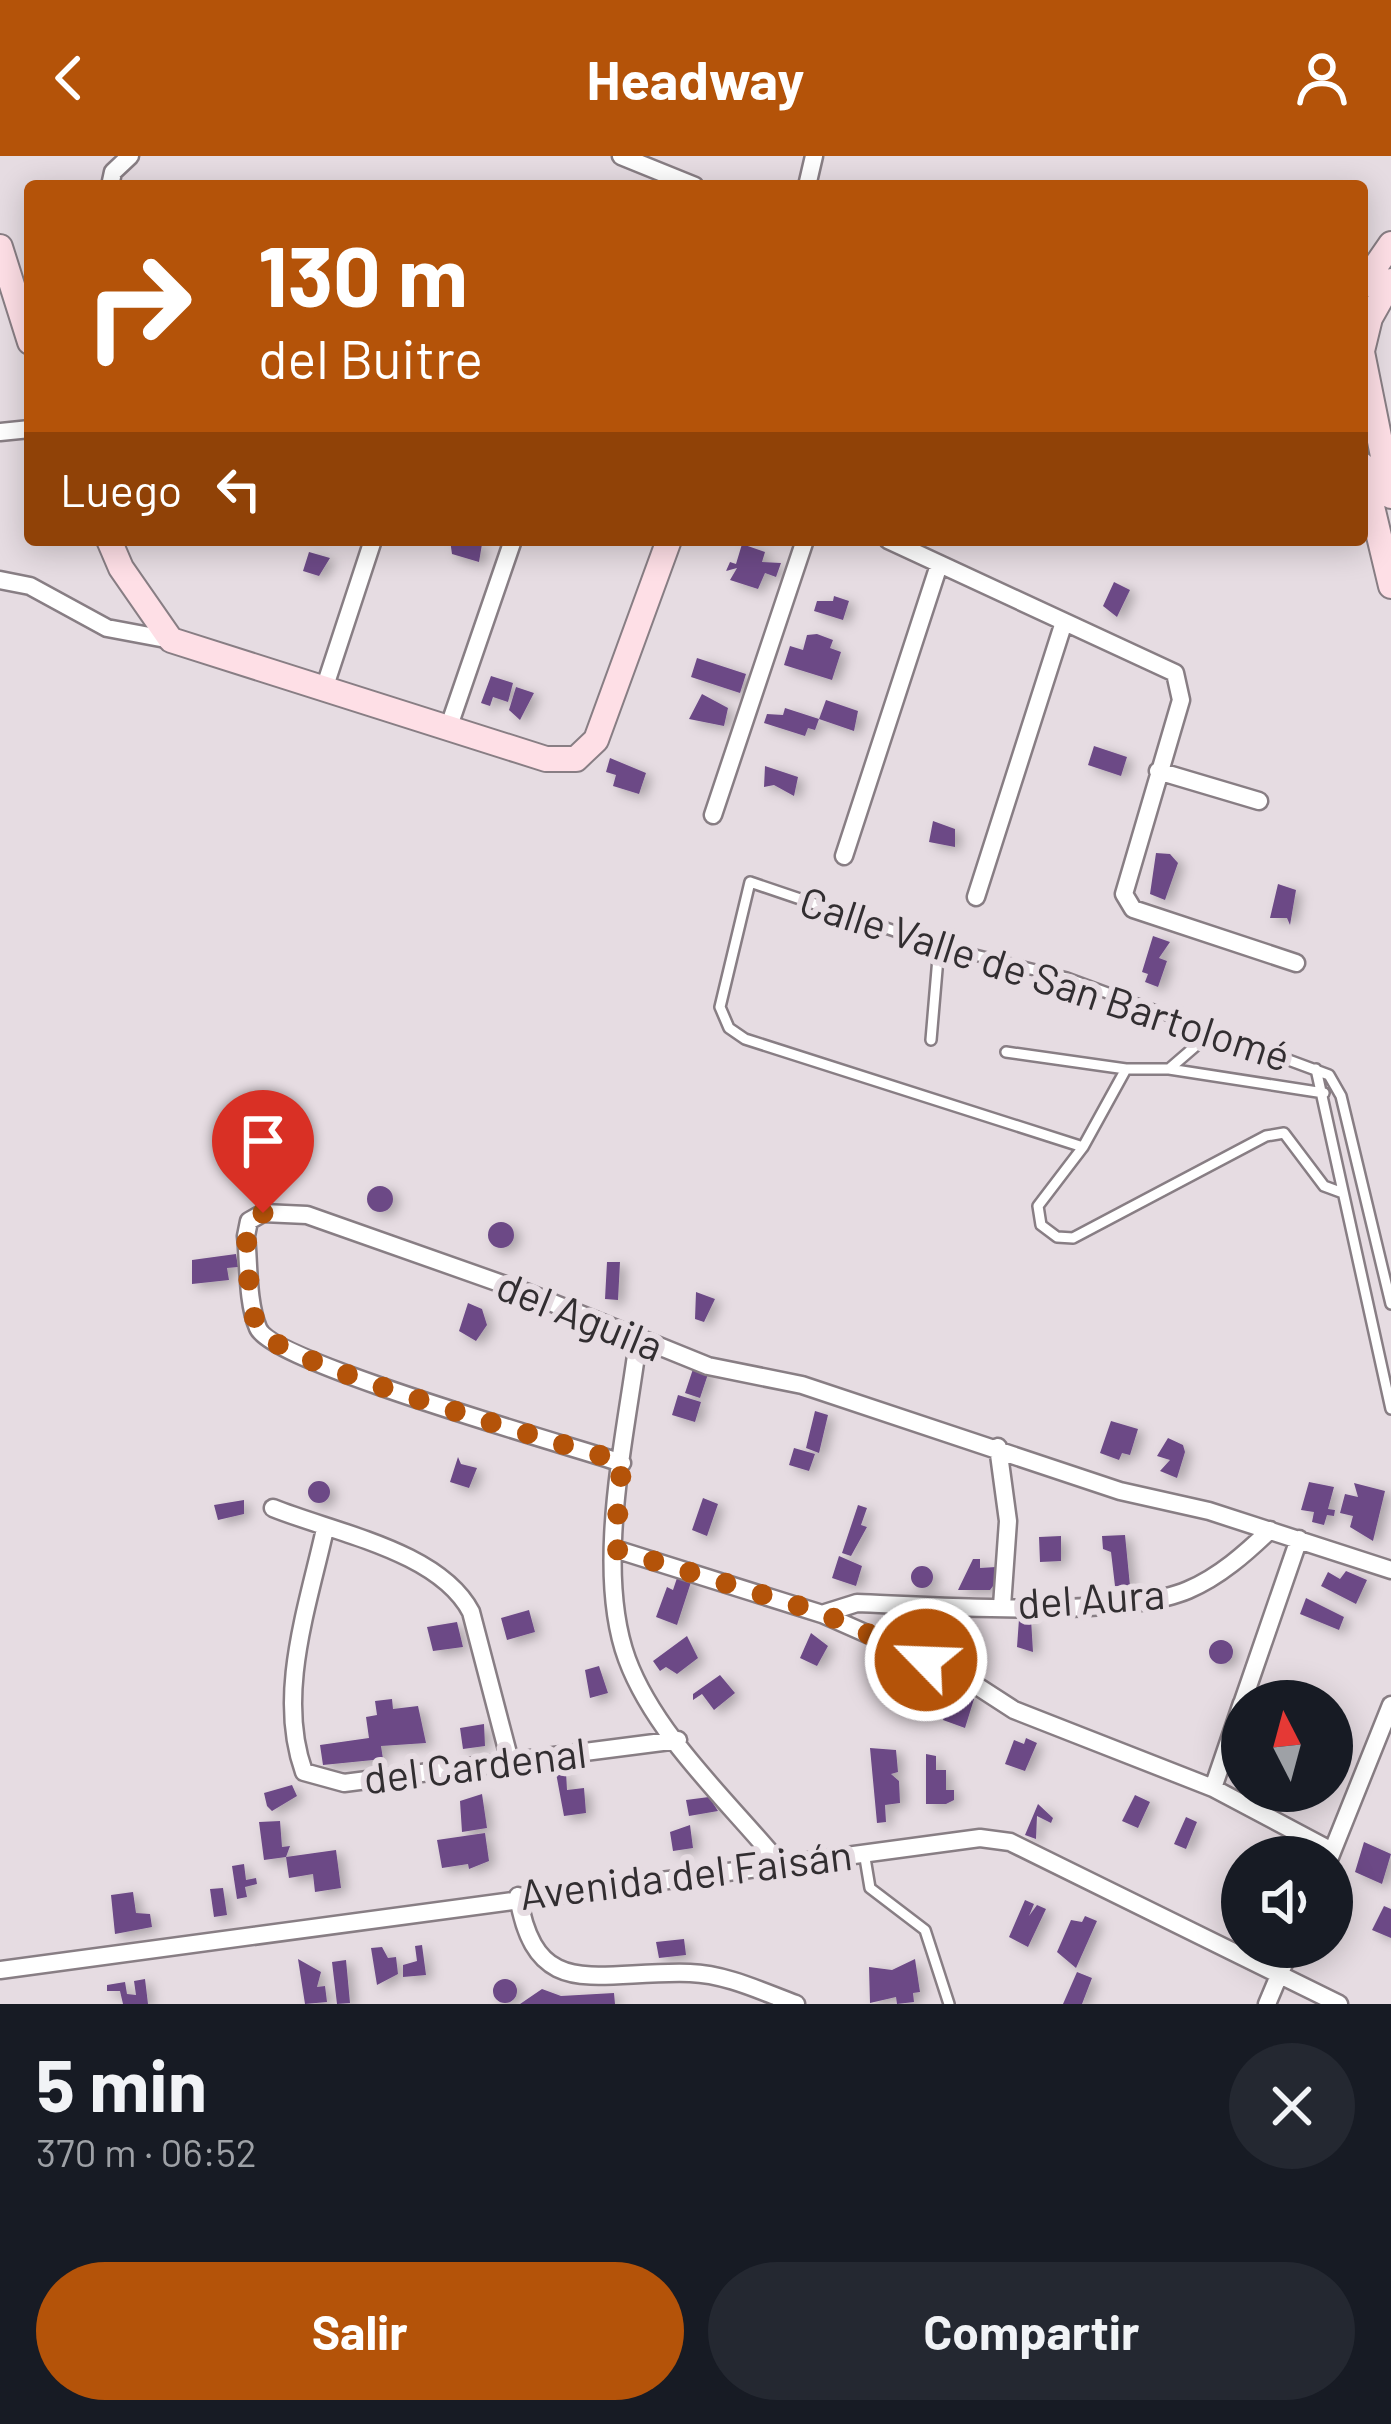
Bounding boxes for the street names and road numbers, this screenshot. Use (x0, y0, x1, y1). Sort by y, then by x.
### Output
street label: Calle Valle de San Bartolomé (794, 874, 1297, 1080)
street label: del Aguila (490, 1258, 671, 1371)
street label: del Aura (1015, 1567, 1166, 1627)
street label: del Cardenal (360, 1726, 589, 1802)
street label: Avenida del Faisán (517, 1828, 855, 1918)

